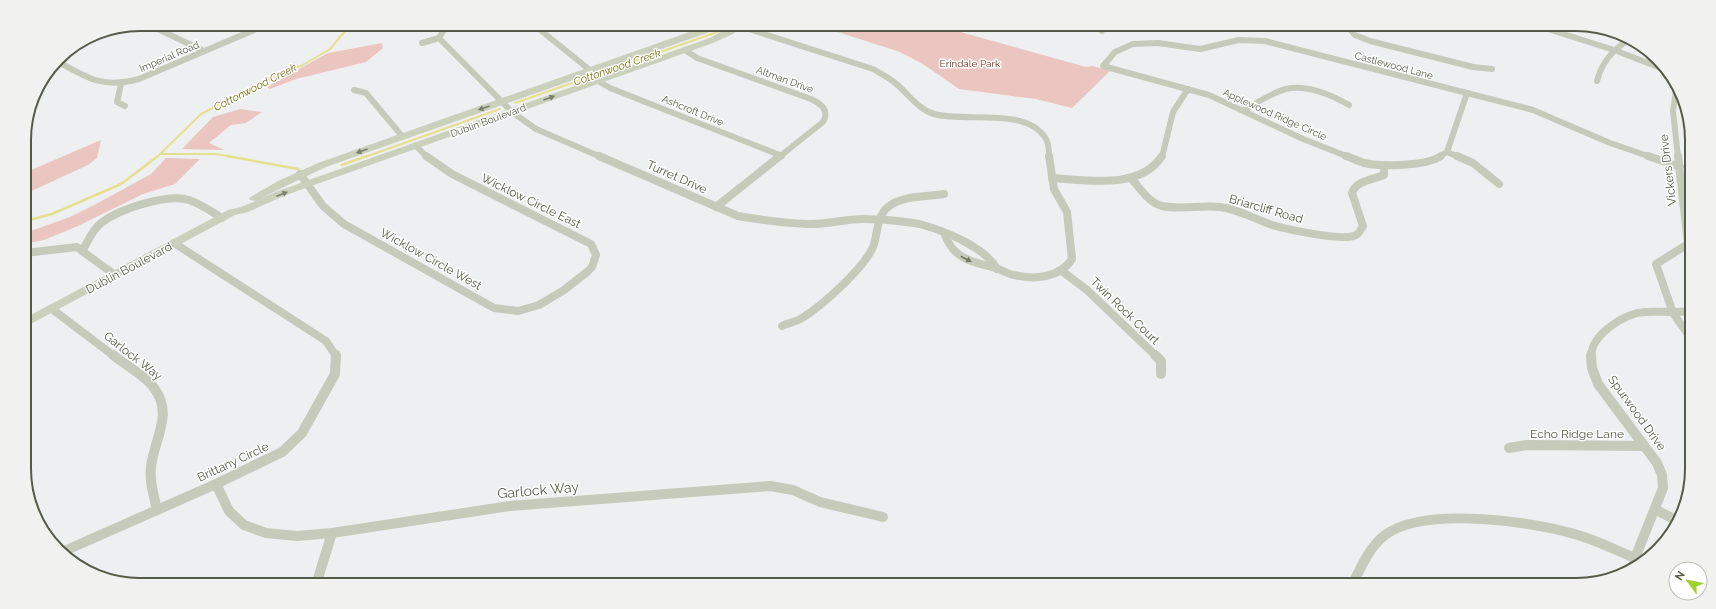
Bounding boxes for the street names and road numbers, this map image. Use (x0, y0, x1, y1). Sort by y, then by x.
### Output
street label: Imperial Road (138, 39, 201, 74)
street label: Castlewood Lane (1354, 50, 1434, 81)
street label: Altman Drive (755, 64, 815, 95)
street label: Applewood Ridge Circle (1221, 87, 1328, 142)
street label: Ashcroft Drive (661, 93, 725, 128)
street label: Dublin Boulevard (449, 102, 528, 139)
street label: Vickers Drive (1657, 133, 1679, 207)
street label: Turret Drive (645, 158, 709, 196)
street label: Wicklow Circle East (479, 171, 583, 231)
street label: Briarcliff Road (1227, 192, 1305, 226)
street label: Wicklow Circle West (378, 225, 484, 293)
street label: Dublin Boulevard (83, 239, 175, 297)
street label: Twin Rock Court (1088, 275, 1162, 347)
street label: Garlock Way (101, 329, 165, 383)
street label: Spurwood Drive (1605, 373, 1669, 453)
street label: Echo Ridge Lane (1530, 427, 1624, 441)
street label: Brittany Circle (195, 439, 271, 485)
street label: Garlock Way (497, 478, 580, 502)

